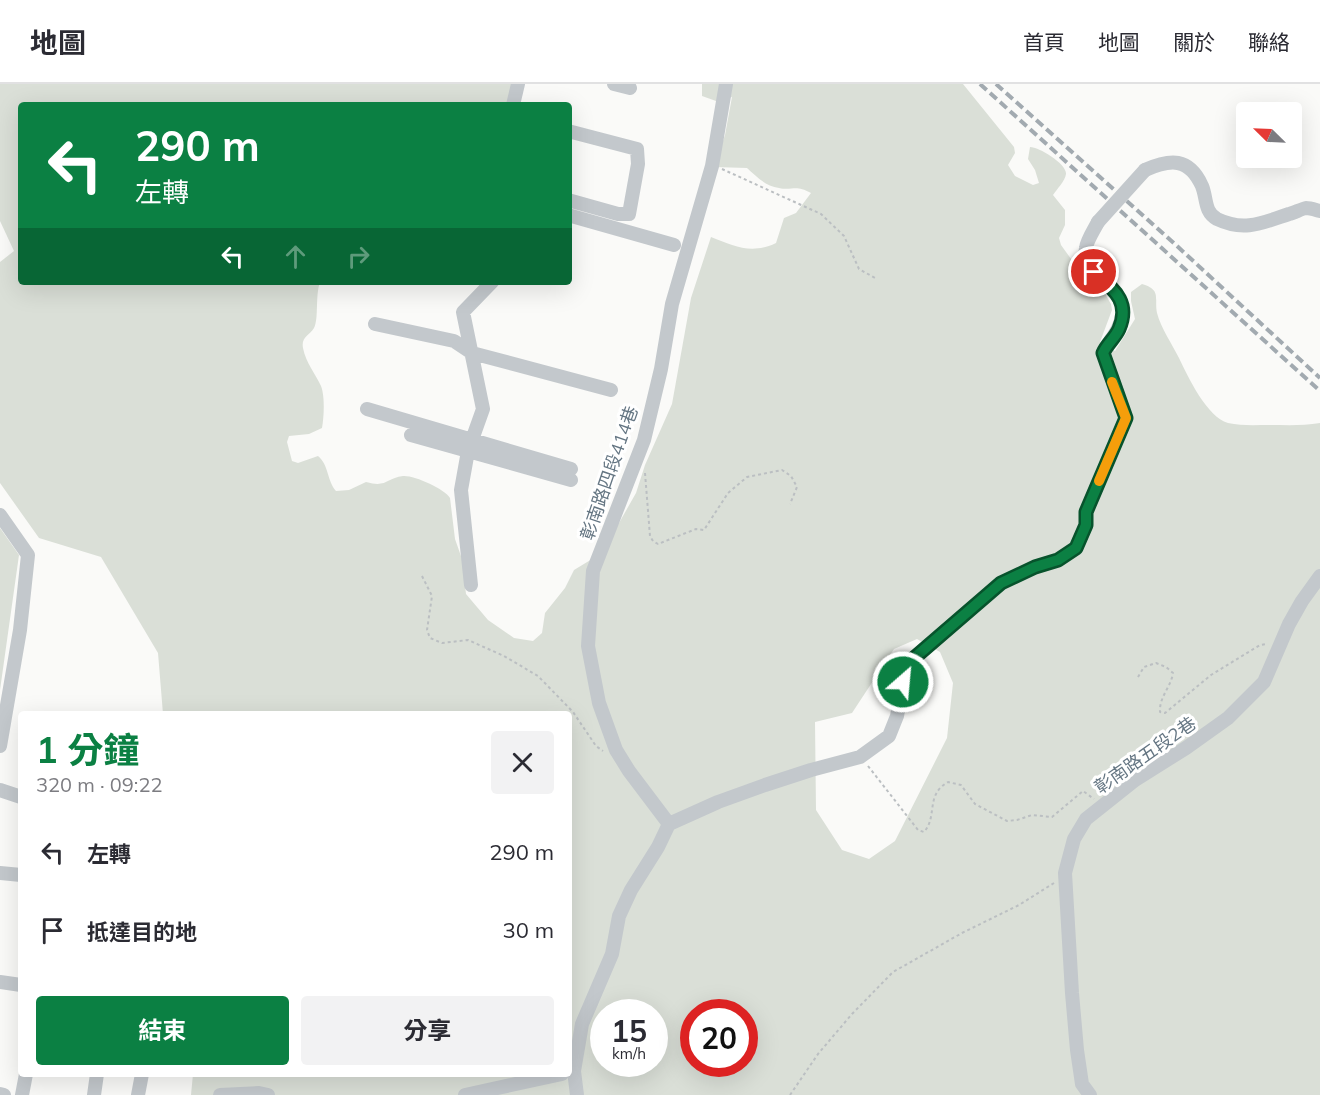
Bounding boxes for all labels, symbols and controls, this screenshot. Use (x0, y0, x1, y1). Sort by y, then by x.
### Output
text: 地圖 (30, 25, 86, 60)
text: 首頁 (1023, 29, 1065, 55)
text: 地圖 (1098, 29, 1140, 55)
text: 關於 (1173, 29, 1215, 55)
text: 聯絡 (1248, 29, 1290, 55)
north arrow (1236, 102, 1302, 168)
map controls (1236, 102, 1302, 168)
text: 290 m (135, 119, 260, 172)
icon: left (36, 126, 114, 204)
text: 左轉 (135, 175, 189, 209)
icon: left (216, 240, 249, 273)
icon: ahead (279, 240, 312, 273)
icon: right (342, 240, 375, 273)
pin (1068, 246, 1119, 297)
icon: arrive (1077, 255, 1110, 288)
street label: 彰南路四段414巷 (575, 403, 643, 543)
position arrow (871, 650, 935, 714)
street label: 彰南路五段2巷 (1090, 712, 1200, 798)
text: 1 分鐘 (36, 727, 139, 772)
button: close (491, 731, 554, 794)
text: 320 m · 09:22 (36, 772, 162, 797)
icon: left (36, 836, 69, 869)
text: 290 m (489, 838, 554, 866)
text: 左轉 (87, 840, 131, 868)
icon: arrive (36, 914, 69, 947)
text: 30 m (503, 916, 554, 944)
text: 抵達目的地 (87, 918, 197, 946)
button: 結束 (36, 996, 289, 1065)
button: 分享 (301, 996, 554, 1065)
speed limit sign: 20 (680, 999, 758, 1077)
text: 15 (611, 1012, 647, 1050)
text: km/h (612, 1044, 646, 1063)

